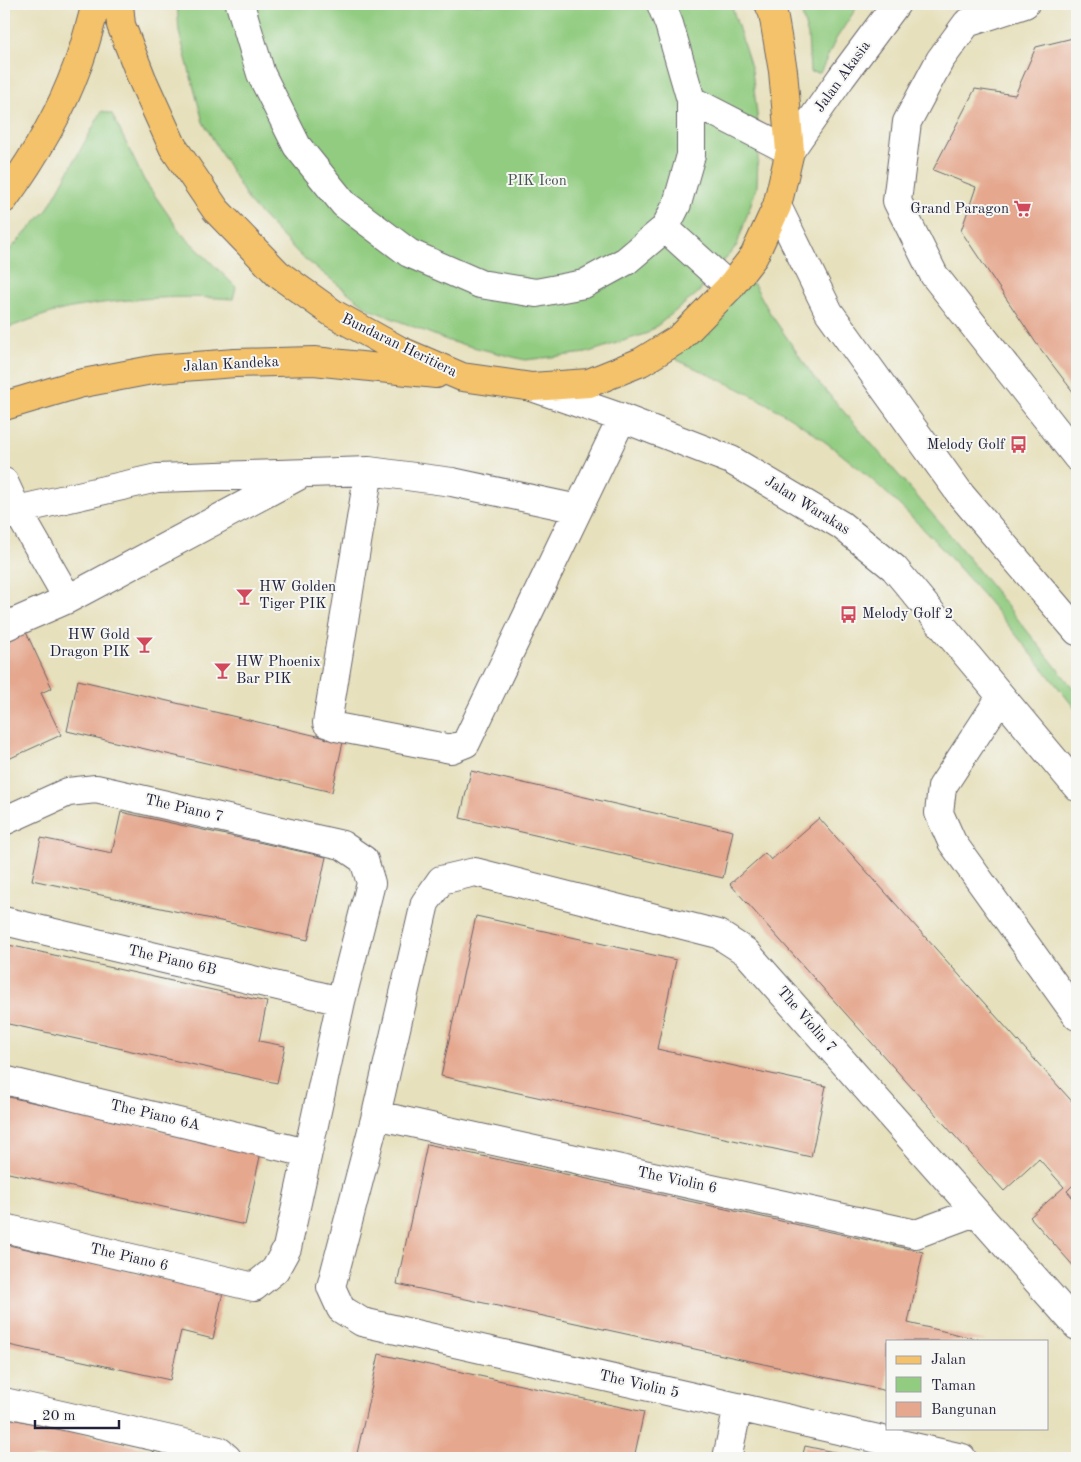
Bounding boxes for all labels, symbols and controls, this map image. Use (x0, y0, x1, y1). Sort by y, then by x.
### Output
street label: Jalan Akasia (812, 38, 874, 115)
park label: PIK Icon (507, 174, 567, 189)
supermarket icon: Grand Paragon (1013, 199, 1033, 219)
place label: Grand Paragon (910, 202, 1009, 217)
street label: Bundaran Heritiera (339, 312, 460, 381)
street label: Jalan Kandeka (183, 355, 280, 375)
bus stop icon: Melody Golf (1009, 435, 1029, 455)
place label: Melody Golf (927, 438, 1006, 453)
street label: Jalan Warakas (762, 474, 852, 538)
place label: HW Golden Tiger PIK (259, 580, 336, 612)
bar icon: HW Golden Tiger PIK (235, 586, 255, 606)
bus stop icon: Melody Golf 2 (838, 604, 858, 624)
place label: Melody Golf 2 (862, 607, 953, 622)
place label: HW Gold Dragon PIK (49, 628, 130, 660)
bar icon: HW Gold Dragon PIK (134, 634, 154, 654)
place label: HW Phoenix Bar PIK (236, 655, 321, 687)
bar icon: HW Phoenix Bar PIK (212, 661, 232, 681)
street label: The Piano 7 (143, 793, 225, 825)
street label: The Piano 6B (126, 944, 218, 978)
street label: The Violin 7 (774, 984, 838, 1056)
street label: The Piano 6A (109, 1098, 202, 1134)
street label: The Violin 6 (636, 1165, 718, 1197)
street label: The Piano 6 (88, 1242, 170, 1274)
legend (886, 1340, 1048, 1430)
text: Jalan (931, 1353, 966, 1368)
street label: The Violin 5 (598, 1369, 680, 1401)
text: Taman (931, 1379, 976, 1394)
scale bar (35, 1397, 119, 1429)
text: Bangunan (931, 1403, 997, 1418)
text: 20 m (42, 1409, 76, 1424)

